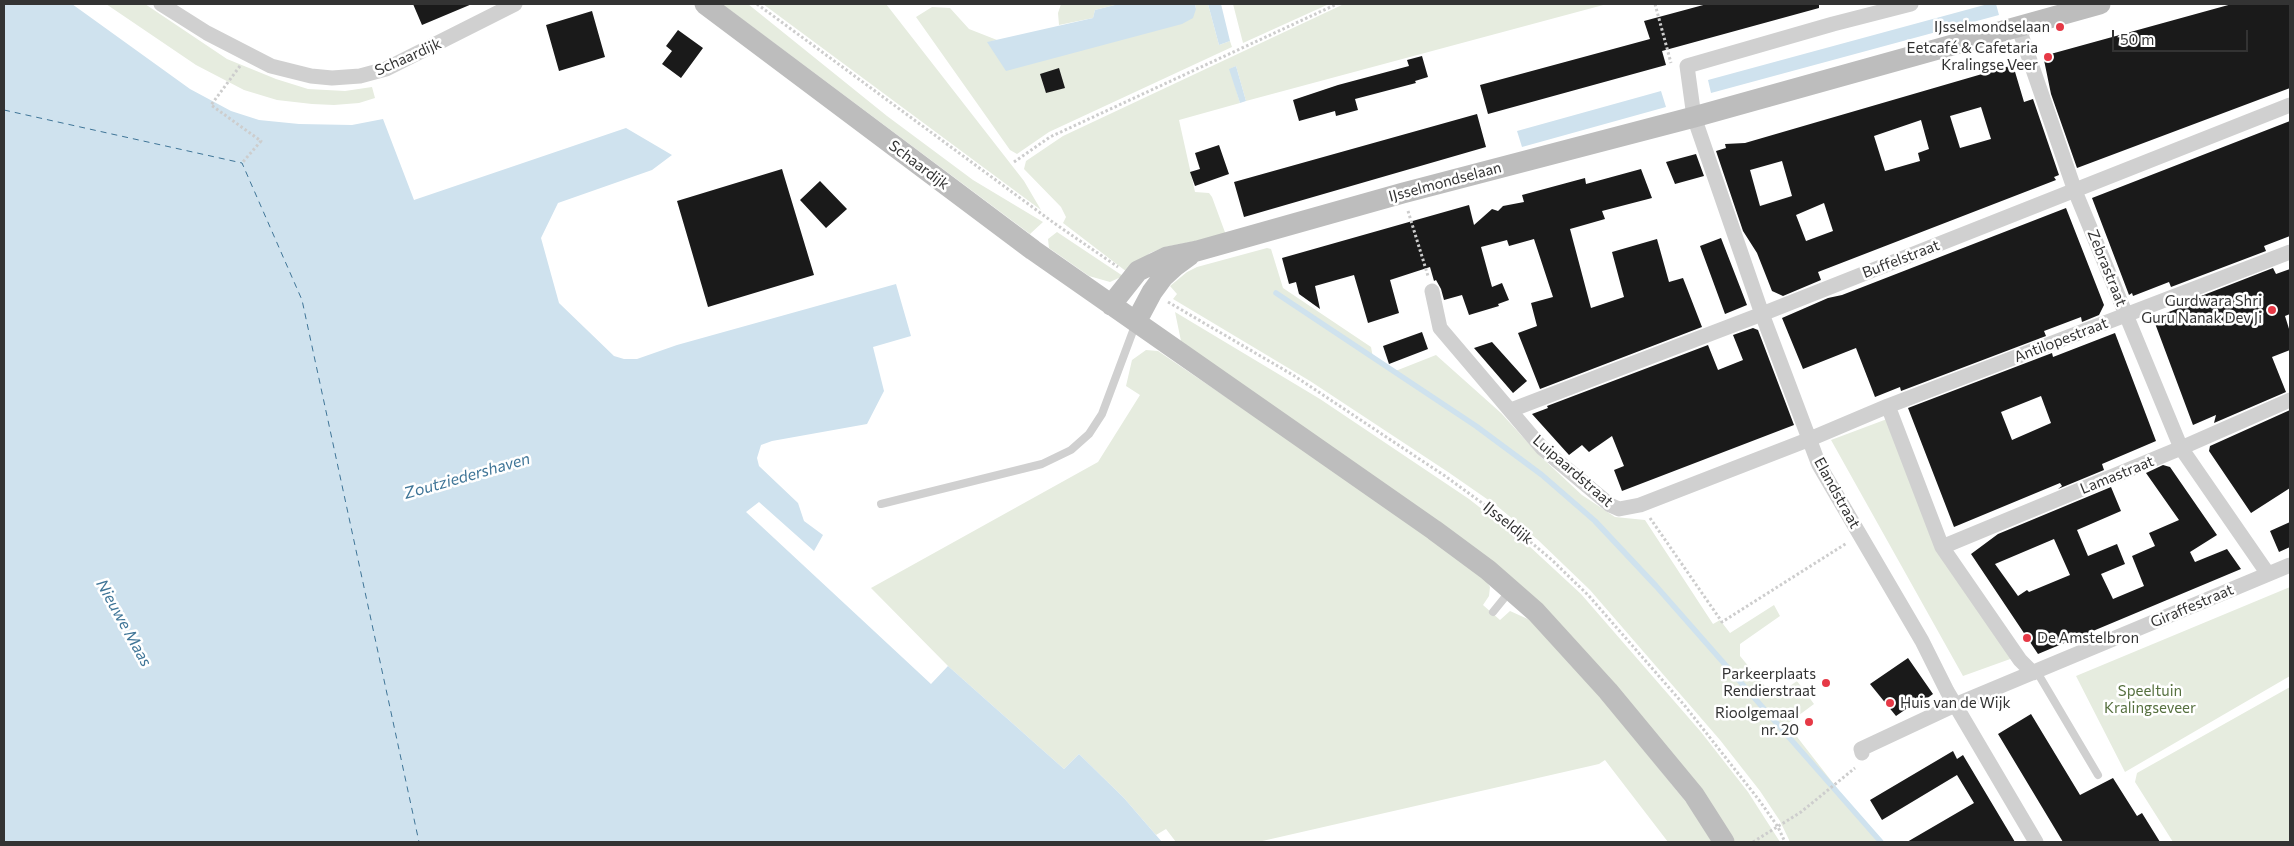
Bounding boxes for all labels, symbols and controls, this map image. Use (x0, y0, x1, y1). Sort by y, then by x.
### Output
place label: IJsselmondselaan (1934, 18, 2050, 36)
scale bar (2114, 20, 2250, 52)
marker: IJsselmondselaan (2054, 21, 2066, 33)
text: 50 m (2120, 30, 2154, 48)
street label: Schaardijk (372, 34, 444, 80)
place label: Eetcafé & Cafetaria Kralingse Veer (1907, 39, 2038, 74)
marker: Eetcafé & Cafetaria Kralingse Veer (2042, 51, 2054, 63)
street label: Schaardijk (885, 137, 953, 193)
street label: IJsselmondselaan (1387, 158, 1503, 206)
street label: Zebrastraat (2083, 227, 2131, 309)
street label: Buffelstraat (1860, 236, 1942, 282)
place label: Gurdwara Shri Guru Nanak Dev Ji (2141, 292, 2262, 327)
marker: Gurdwara Shri Guru Nanak Dev Ji (2266, 304, 2278, 316)
street label: Antilopestraat (2012, 314, 2110, 366)
street label: Luipaardstraat (1529, 431, 1617, 511)
water label: Zoutziedershaven (402, 449, 532, 503)
street label: Lamastraat (2077, 452, 2157, 498)
street label: Elandstraat (1810, 454, 1864, 532)
street label: IJsseldijk (1479, 498, 1537, 548)
water label: Nieuwe Maas (92, 576, 156, 670)
street label: Giraffestraat (2148, 580, 2236, 632)
place label: De Amstelbron (2037, 629, 2139, 647)
marker: De Amstelbron (2021, 632, 2033, 644)
place label: Parkeerplaats Rendierstraat (1722, 665, 1816, 700)
marker: Parkeerplaats Rendierstraat (1820, 677, 1832, 689)
park label: Speeltuin Kralingseveer (2104, 682, 2196, 717)
place label: Huis van de Wijk (1900, 694, 2011, 712)
marker: Huis van de Wijk (1884, 697, 1896, 709)
place label: Rioolgemaal nr. 20 (1715, 704, 1799, 739)
marker: Rioolgemaal nr. 20 (1803, 716, 1815, 728)

